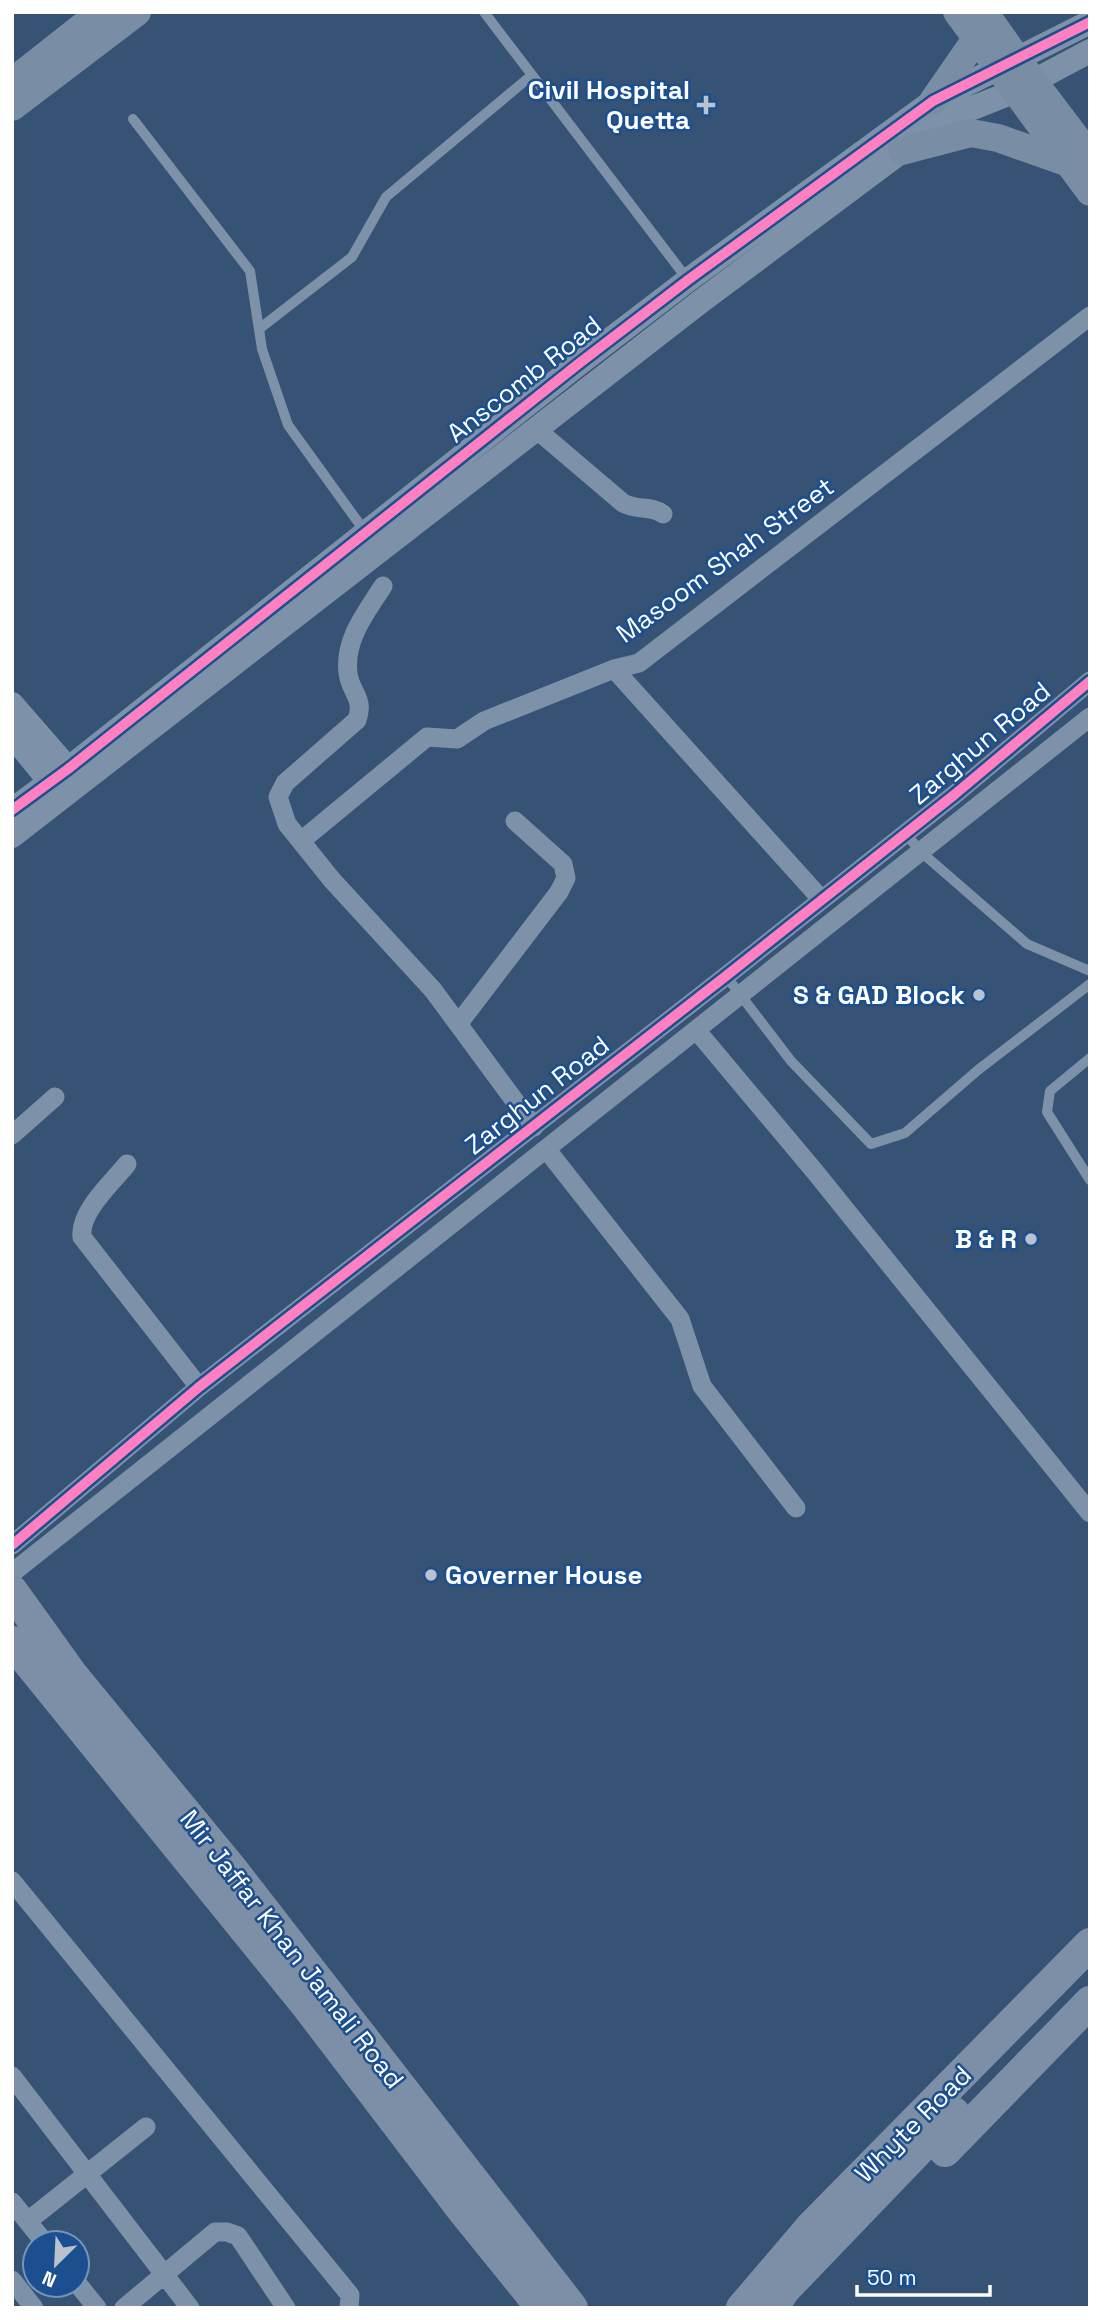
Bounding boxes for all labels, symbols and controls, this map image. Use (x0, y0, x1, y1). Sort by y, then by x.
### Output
place label: Civil Hospital Quetta (528, 73, 690, 137)
marker: Civil Hospital Quetta (696, 95, 716, 115)
street label: Anscomb Road (440, 308, 608, 450)
street label: Masoom Shah Street (609, 470, 841, 650)
street label: Zarghun Road (902, 674, 1058, 812)
place label: S & GAD Block (793, 978, 965, 1012)
marker: S & GAD Block (971, 987, 987, 1003)
street label: Zarghun Road (458, 1028, 616, 1162)
place label: B & R (955, 1222, 1017, 1256)
marker: B & R (1023, 1231, 1039, 1247)
place label: Governer House (445, 1558, 642, 1592)
marker: Governer House (423, 1567, 439, 1583)
street label: Mir Jaffar Khan Jamali Road (172, 1803, 412, 2095)
street label: Whyte Road (847, 2058, 979, 2190)
north arrow (21, 2229, 91, 2299)
scale bar (857, 2254, 990, 2298)
text: 50 m (867, 2264, 917, 2291)
text: N (38, 2265, 60, 2293)

